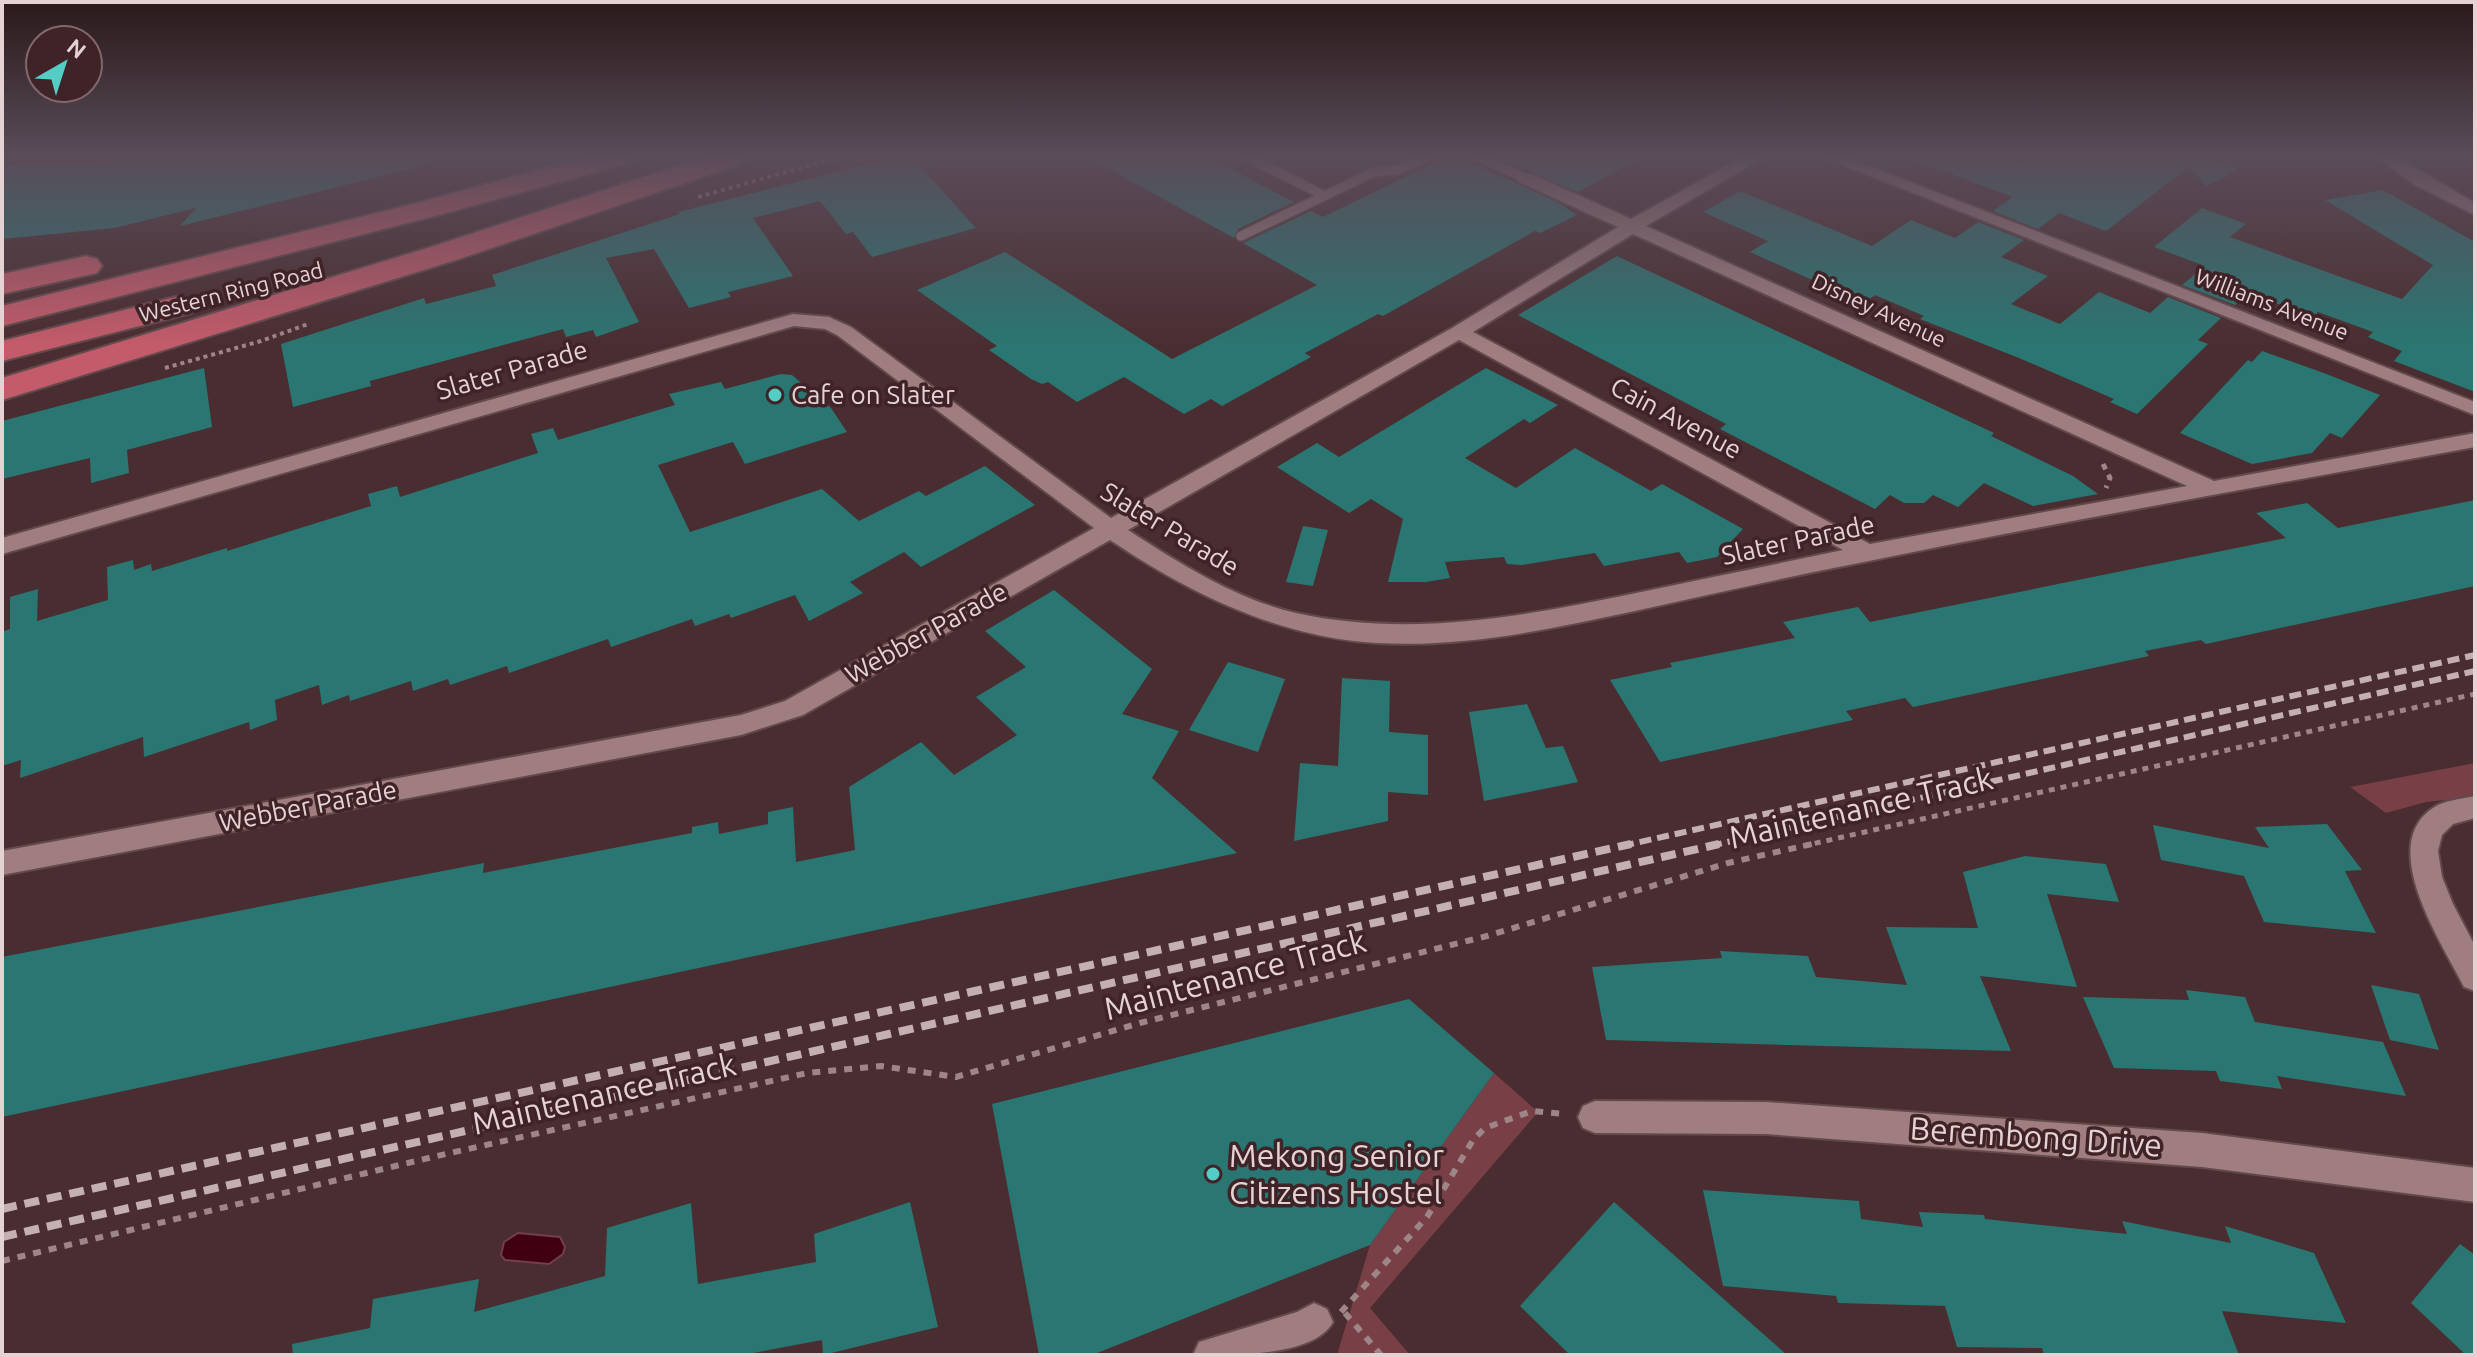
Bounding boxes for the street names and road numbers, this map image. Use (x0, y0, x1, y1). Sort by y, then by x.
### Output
street label: Western Ring Road (136, 257, 325, 326)
street label: Williams Avenue (2192, 263, 2352, 344)
street label: Disney Avenue (1808, 268, 1950, 351)
street label: Slater Parade (433, 334, 591, 405)
street label: Cain Avenue (1606, 371, 1747, 464)
street label: Slater Parade (1096, 476, 1244, 581)
street label: Slater Parade (1719, 509, 1877, 570)
street label: Webber Parade (840, 576, 1012, 689)
street label: Maintenance Track (1725, 759, 1996, 855)
street label: Webber Parade (217, 774, 399, 837)
street label: Maintenance Track (1100, 922, 1370, 1026)
street label: Maintenance Track (468, 1045, 739, 1141)
street label: Berembong Drive (1909, 1109, 2163, 1163)

